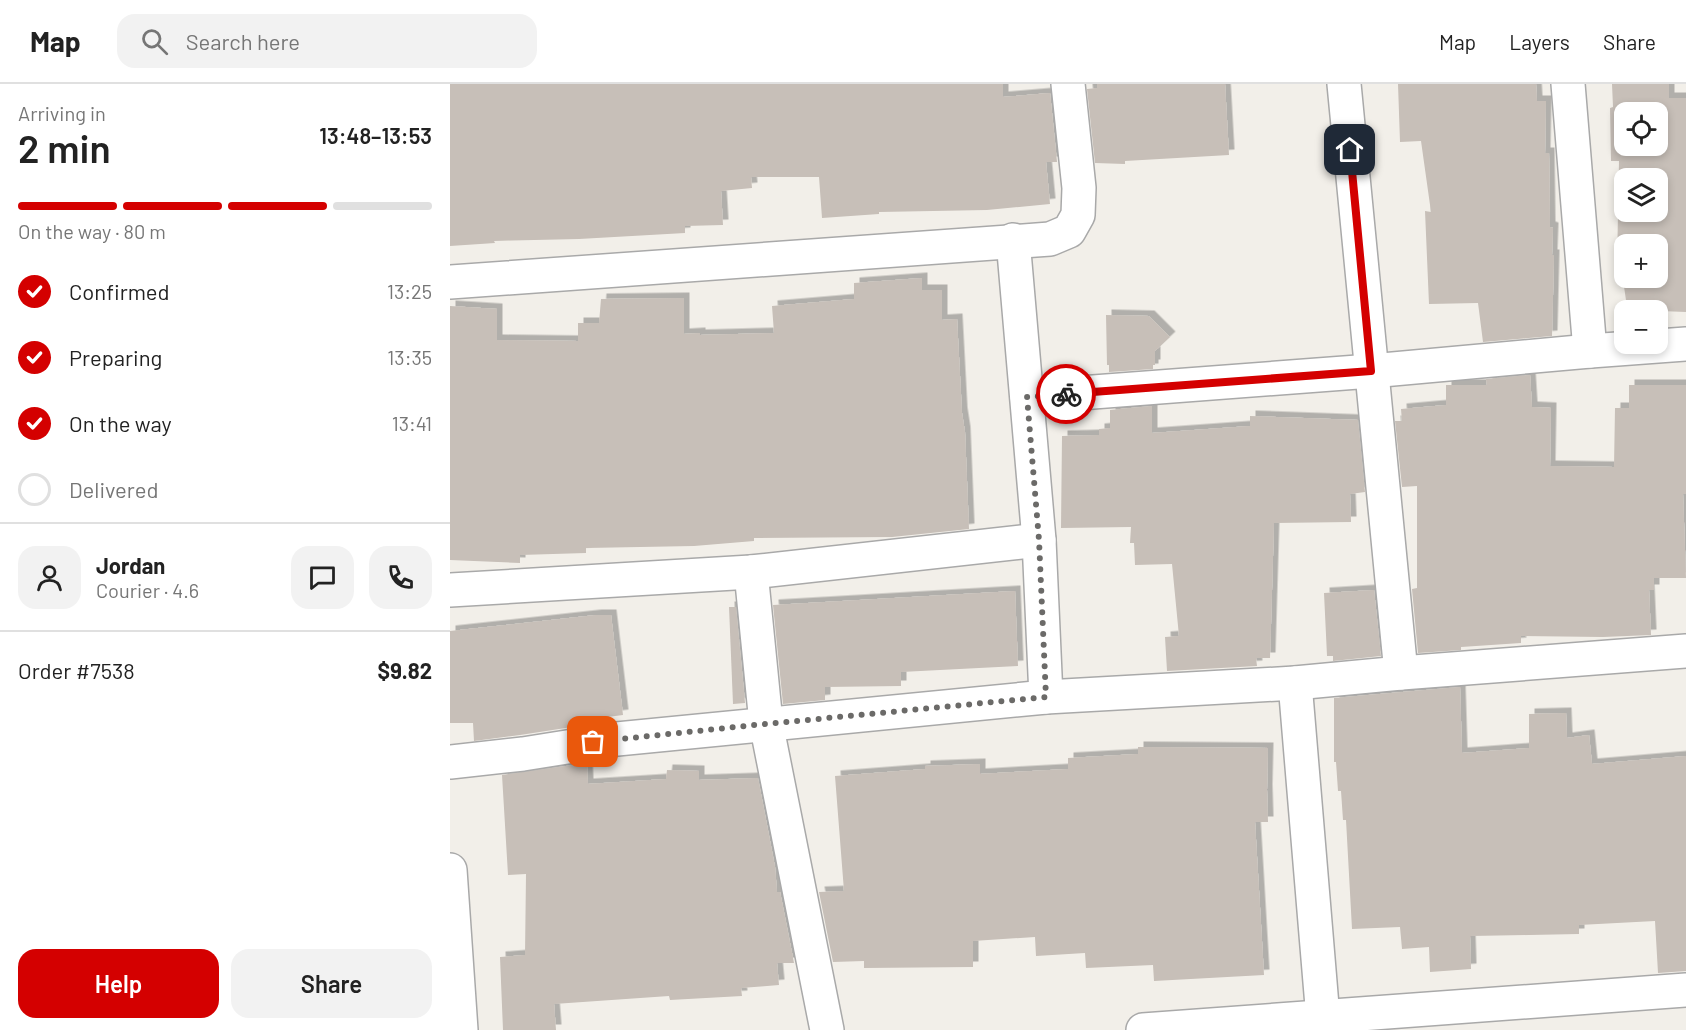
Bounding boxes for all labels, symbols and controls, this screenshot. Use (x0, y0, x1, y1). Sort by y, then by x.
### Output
search box (117, 14, 537, 68)
text: Map (30, 24, 81, 58)
icon: search (138, 25, 171, 58)
text: Search here (186, 28, 300, 54)
text: Map (1439, 29, 1476, 54)
text: Layers (1509, 29, 1570, 54)
text: Share (1603, 29, 1656, 54)
text: Arriving in (18, 101, 106, 125)
map controls (1614, 102, 1668, 354)
button: locate (1614, 102, 1668, 156)
text: 13:48–13:53 (319, 122, 432, 148)
text: 2 min (18, 124, 111, 171)
pin (1324, 124, 1375, 175)
icon: home (1333, 133, 1366, 166)
button: layers (1614, 168, 1668, 222)
text: On the way · 80 m (18, 219, 166, 243)
button: + (1614, 234, 1668, 288)
icon: check (18, 275, 51, 308)
text: Confirmed (69, 278, 169, 304)
text: 13:25 (387, 279, 432, 303)
button: − (1614, 300, 1668, 354)
icon: check (18, 341, 51, 374)
text: Preparing (69, 344, 162, 370)
text: 13:35 (387, 345, 432, 369)
courier (1036, 364, 1096, 424)
icon: bike (1050, 378, 1083, 411)
icon: check (18, 407, 51, 440)
text: On the way (69, 410, 172, 436)
text: 13:41 (392, 411, 432, 435)
text: Delivered (69, 476, 158, 502)
button: person (18, 546, 81, 609)
button: chat (291, 546, 354, 609)
button: phone (369, 546, 432, 609)
text: Jordan (96, 552, 165, 578)
text: Courier · 4.6 (96, 578, 199, 602)
text: Order #7538 (18, 657, 135, 683)
text: $9.82 (378, 657, 432, 683)
pin (567, 716, 618, 767)
icon: bag (576, 725, 609, 758)
button: Help (18, 949, 219, 1018)
button: Share (231, 949, 432, 1018)

